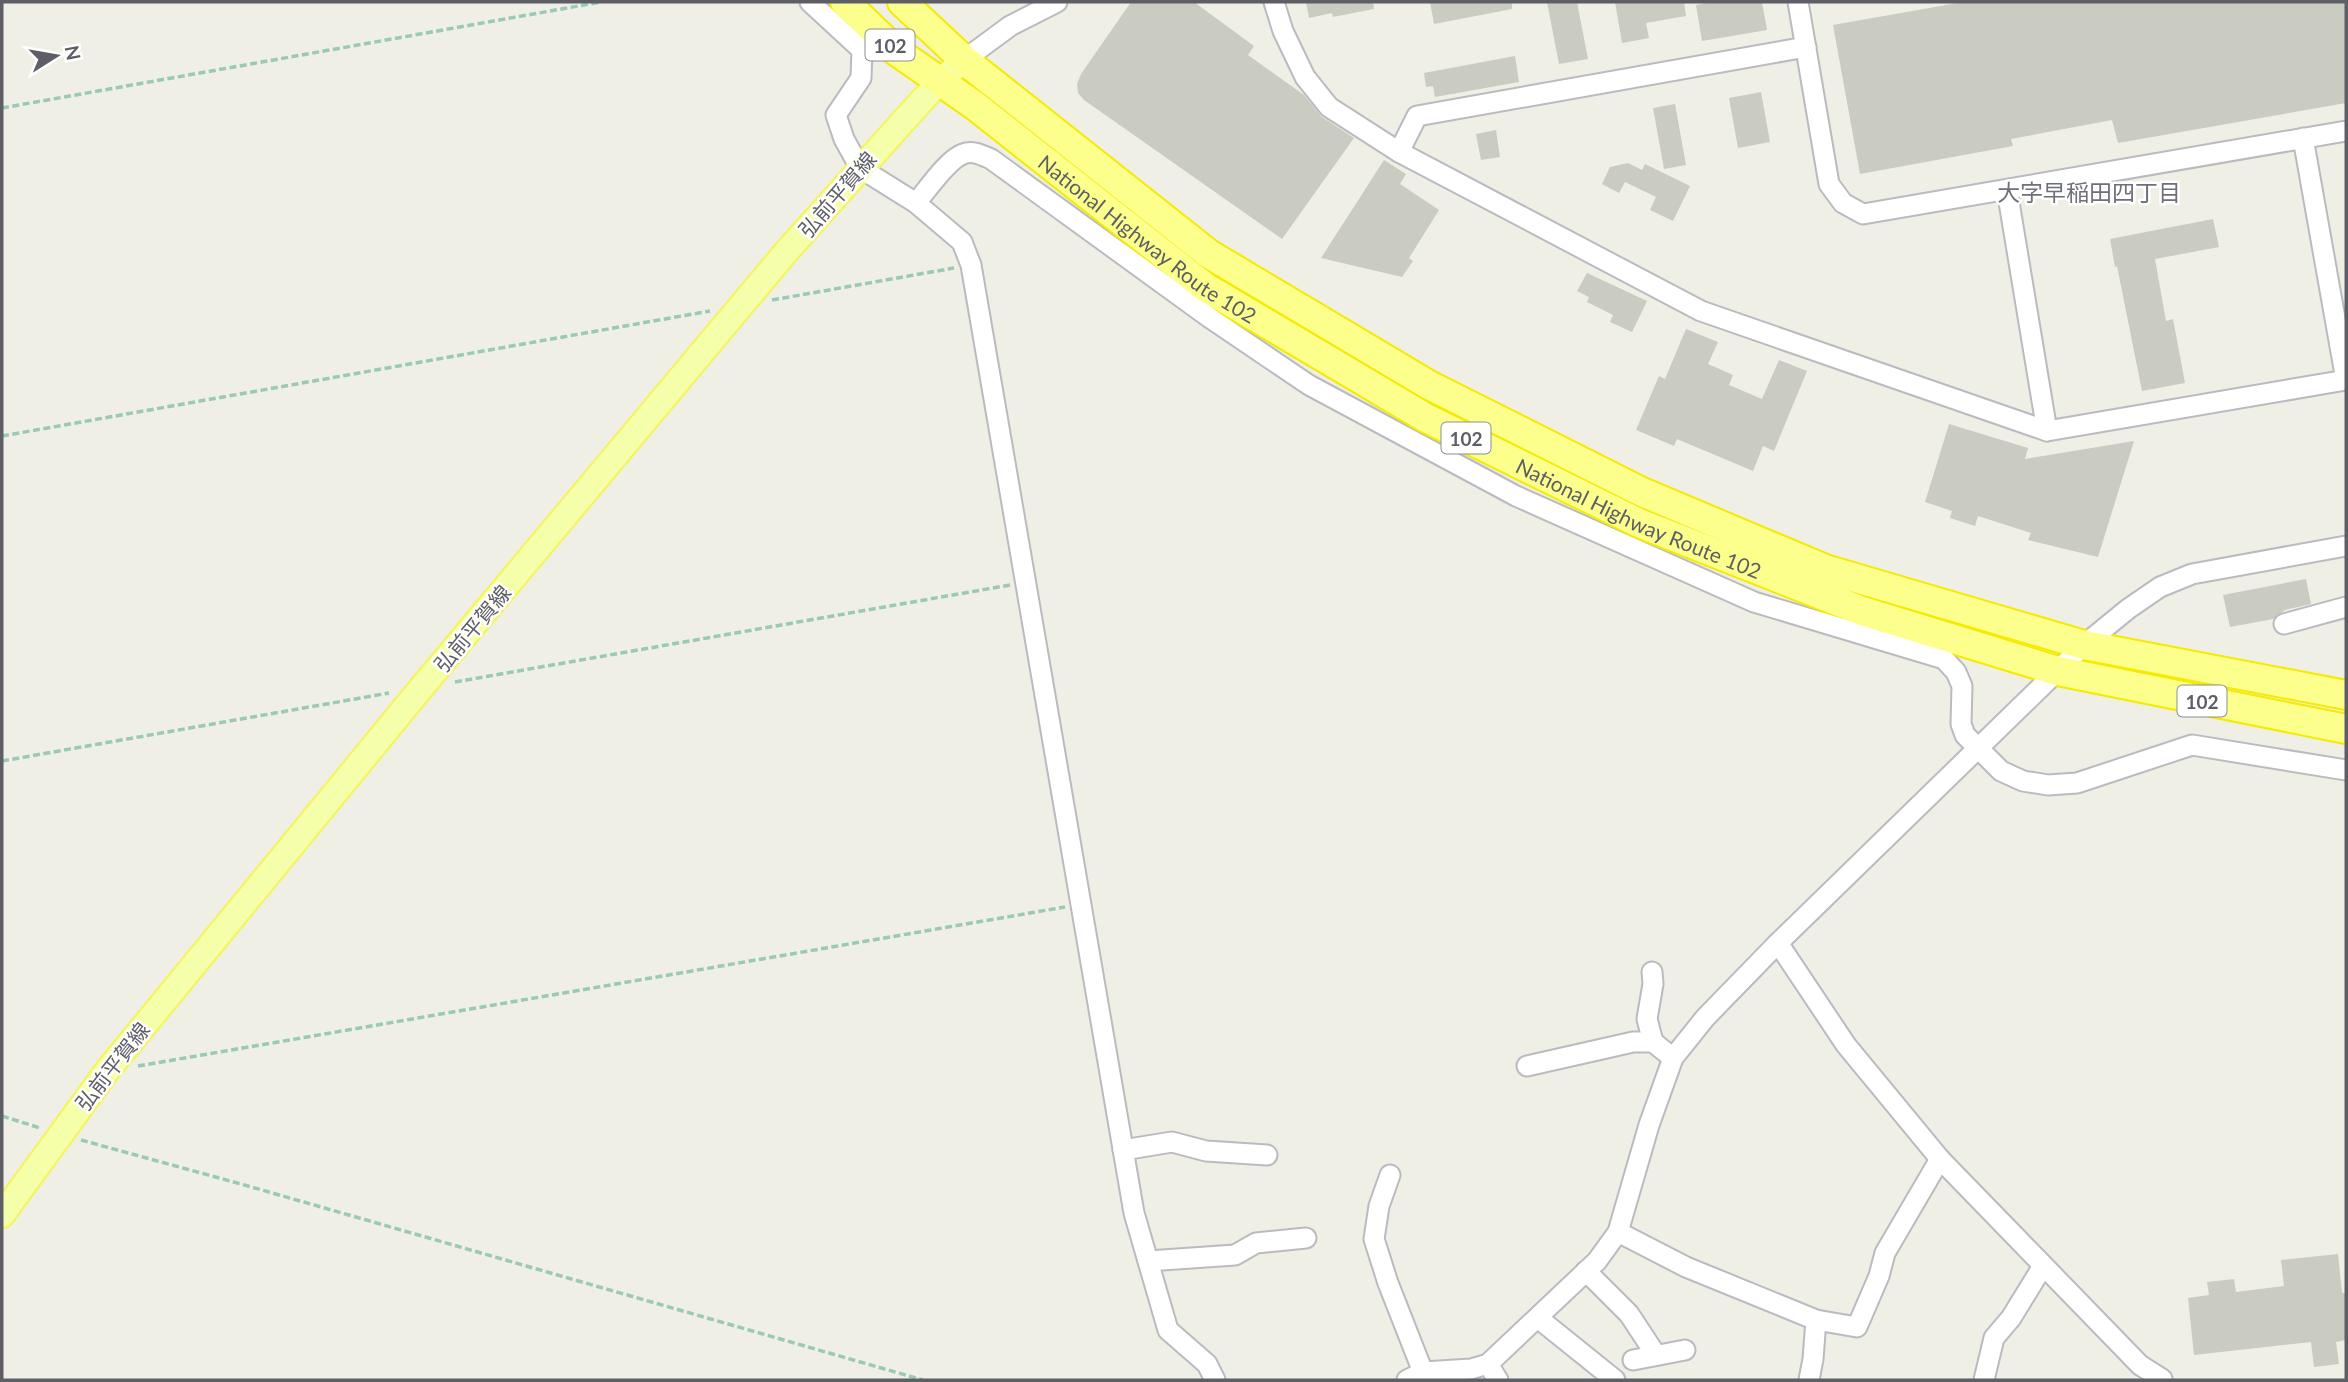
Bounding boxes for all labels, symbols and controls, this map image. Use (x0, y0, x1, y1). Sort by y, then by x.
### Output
north arrow (21, 21, 91, 91)
road number: 102 (866, 30, 914, 60)
text: N (60, 43, 86, 62)
street label: 弘前平賀線 (793, 146, 881, 242)
street label: National Highway Route 102 (1034, 149, 1261, 327)
district label: 大字早稲田四丁目 (1997, 178, 2181, 206)
road number: 102 (1442, 422, 1490, 453)
street label: National Highway Route 102 (1512, 452, 1765, 583)
street label: 弘前平賀線 (429, 580, 515, 676)
road number: 102 (2178, 686, 2226, 716)
street label: 弘前平賀線 (70, 1017, 154, 1115)

